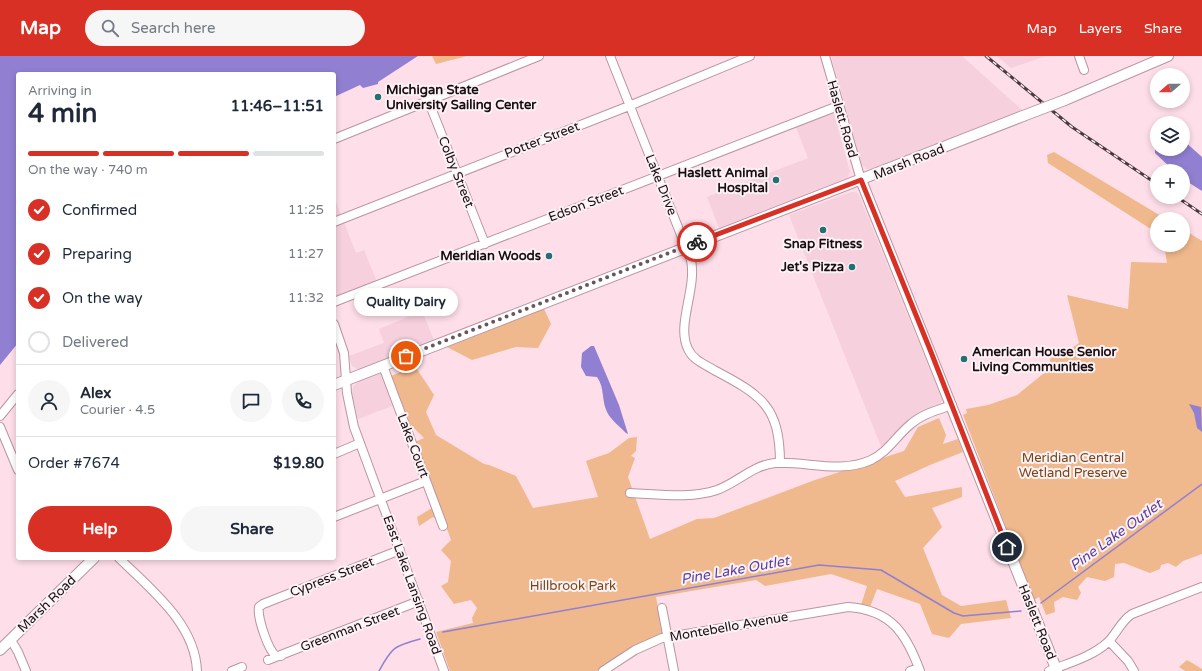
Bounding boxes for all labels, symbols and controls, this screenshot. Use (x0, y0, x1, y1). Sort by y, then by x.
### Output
search box (85, 10, 365, 46)
text: Map (20, 17, 61, 39)
icon: search (99, 17, 121, 39)
text: Search here (131, 19, 215, 37)
text: Map (1027, 20, 1057, 37)
text: Layers (1079, 20, 1122, 37)
text: Share (1144, 20, 1182, 37)
north arrow (1150, 68, 1190, 108)
map controls (1150, 68, 1190, 252)
street label: Haslett Road (823, 78, 861, 160)
place label: Michigan State University Sailing Center (386, 82, 537, 113)
text: Arriving in (28, 83, 92, 99)
marker: Michigan State University Sailing Center (373, 92, 383, 102)
text: 11:46–11:51 (231, 97, 324, 115)
text: 4 min (28, 98, 97, 129)
button: layers (1150, 116, 1190, 156)
street label: Potter Street (502, 118, 582, 162)
street label: Colby Street (434, 134, 478, 210)
street label: Marsh Road (871, 141, 947, 183)
street label: Lake Drive (641, 152, 681, 218)
text: On the way · 740 m (28, 162, 148, 178)
button: + (1150, 164, 1190, 204)
place label: Haslett Animal Hospital (677, 165, 768, 196)
marker: Haslett Animal Hospital (771, 175, 781, 185)
street label: Edson Street (546, 182, 626, 226)
icon: check (28, 199, 50, 221)
text: Confirmed (62, 201, 137, 219)
text: 11:25 (288, 202, 324, 218)
button: − (1150, 212, 1190, 252)
courier (677, 222, 717, 262)
marker: Snap Fitness (818, 225, 828, 235)
icon: bike (686, 231, 708, 253)
place label: Snap Fitness (784, 236, 862, 252)
icon: check (28, 243, 50, 265)
text: Preparing (62, 245, 132, 263)
text: 11:27 (288, 246, 324, 262)
place label: Meridian Woods (440, 248, 541, 264)
marker: Meridian Woods (544, 251, 554, 261)
place label: Jet's Pizza (780, 259, 844, 275)
marker: Jet's Pizza (847, 262, 857, 272)
icon: check (28, 287, 50, 309)
callout: Quality Dairy (354, 288, 458, 316)
text: On the way (62, 289, 142, 307)
text: 11:32 (288, 290, 324, 306)
text: Quality Dairy (366, 294, 446, 310)
text: Delivered (62, 333, 129, 351)
pin (389, 339, 423, 373)
place label: American House Senior Living Communities (972, 344, 1118, 375)
icon: bag (395, 345, 417, 367)
marker: American House Senior Living Communities (959, 354, 969, 364)
button: person (28, 380, 70, 422)
button: chat (230, 380, 272, 422)
button: phone (282, 380, 324, 422)
text: Alex (80, 384, 111, 402)
text: Courier · 4.5 (80, 402, 155, 418)
street label: Lake Court (394, 412, 433, 480)
park label: Meridian Central Wetland Preserve (1019, 450, 1127, 481)
text: Order #7674 (28, 454, 120, 472)
text: $19.80 (273, 454, 324, 472)
water label: Pine Lake Outlet (1067, 495, 1167, 574)
button: Help (28, 506, 172, 552)
button: Share (180, 506, 324, 552)
street label: East Lake Lansing Road (379, 513, 445, 657)
pin (990, 530, 1024, 564)
icon: home (996, 536, 1018, 558)
water label: Pine Lake Outlet (679, 552, 792, 588)
street label: Cypress Street (288, 554, 376, 600)
street label: Marsh Road (14, 572, 80, 636)
park label: Hillbrook Park (530, 578, 616, 594)
street label: Haslett Road (1015, 582, 1059, 662)
street label: Greenman Street (298, 603, 402, 655)
street label: Montebello Avenue (668, 609, 790, 645)

